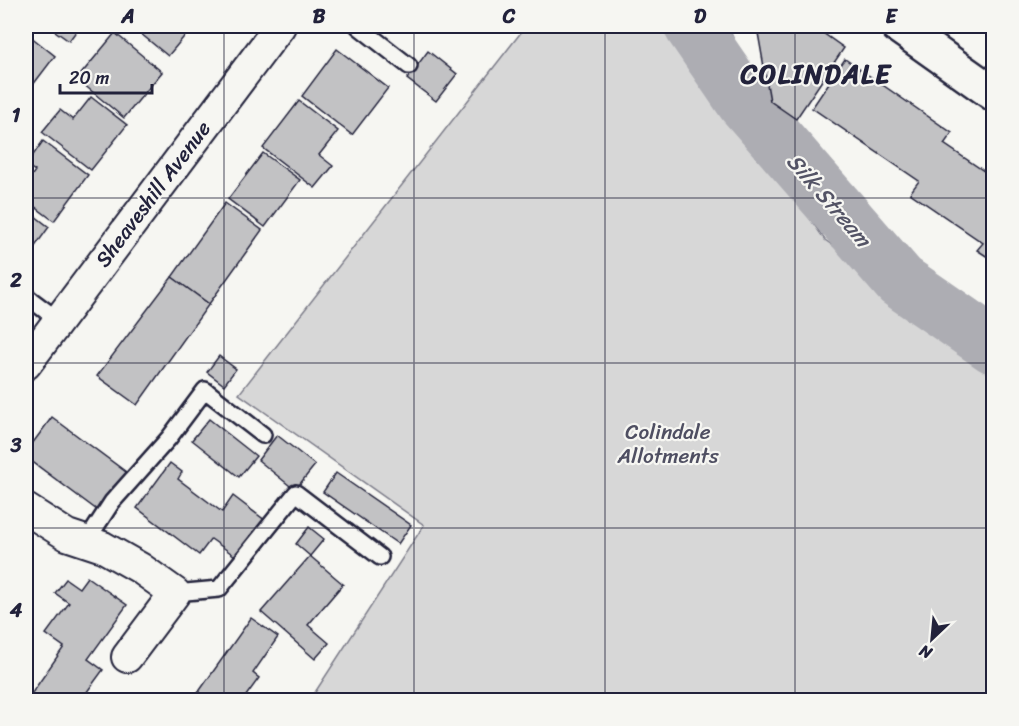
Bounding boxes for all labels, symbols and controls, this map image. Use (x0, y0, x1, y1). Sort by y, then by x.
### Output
text: A (120, 0, 135, 34)
text: B (313, 0, 326, 34)
text: C (502, 0, 516, 34)
text: D (694, 0, 707, 34)
text: E (885, 0, 898, 34)
district label: COLINDALE (739, 50, 892, 98)
scale bar (60, 57, 152, 95)
text: 20 m (69, 62, 109, 94)
text: 1 (12, 98, 21, 133)
street label: Sheaveshill Avenue (85, 112, 221, 276)
water label: Silk Stream (777, 144, 883, 258)
text: 2 (9, 263, 22, 298)
park label: Colindale Allotments (616, 413, 719, 475)
text: 3 (10, 428, 22, 463)
text: 4 (9, 593, 23, 628)
north arrow (902, 609, 962, 669)
text: N (913, 636, 938, 668)

